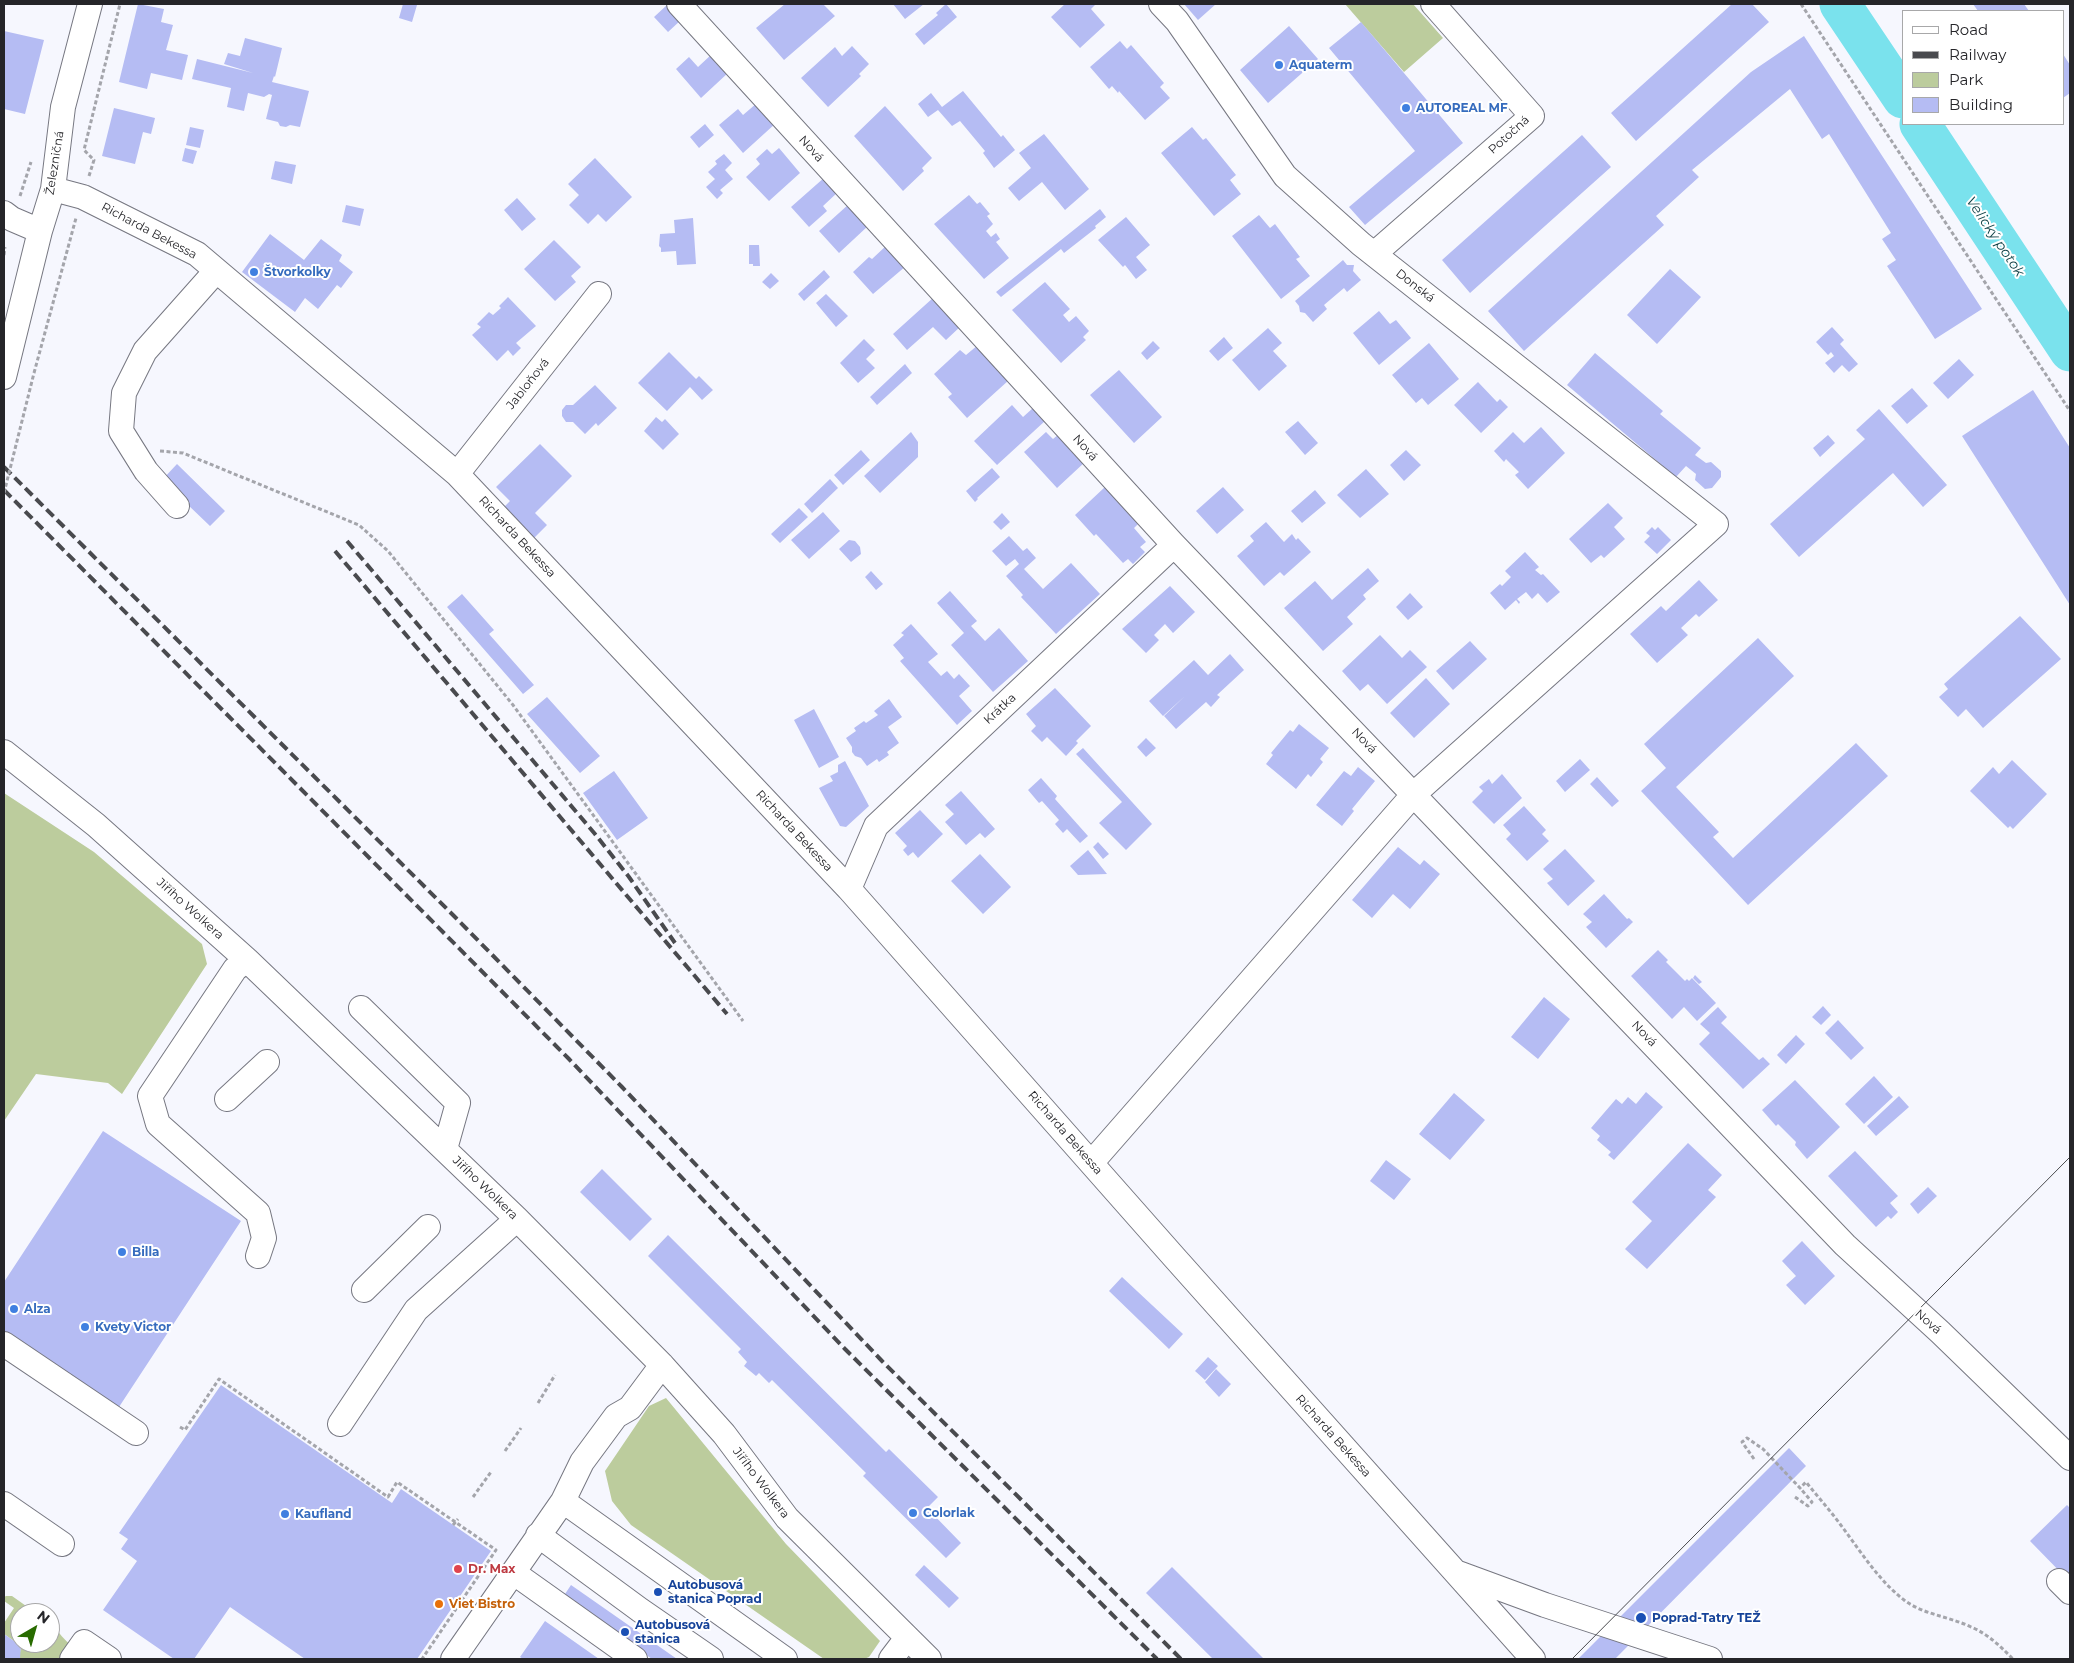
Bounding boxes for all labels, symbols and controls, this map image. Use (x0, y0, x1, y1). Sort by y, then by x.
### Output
legend (1902, 10, 2064, 125)
text: Road (1949, 20, 1988, 39)
text: Railway (1949, 45, 2006, 64)
place label: Aquaterm (1289, 58, 1352, 72)
marker: Aquaterm (1273, 59, 1285, 71)
text: Park (1949, 70, 1983, 89)
text: Building (1949, 95, 2013, 114)
place label: AUTOREAL MF (1416, 101, 1508, 115)
marker: AUTOREAL MF (1400, 102, 1412, 114)
street label: Potočná (1486, 113, 1532, 157)
street label: Železničná (43, 130, 67, 196)
street label: Nová (795, 133, 827, 165)
water label: Velický potok (1962, 194, 2028, 280)
street label: Richarda Bekessa (99, 200, 199, 262)
place label: Štvorkolky (264, 265, 331, 279)
marker: Štvorkolky (248, 266, 260, 278)
street label: Donská (1393, 266, 1437, 306)
street label: Jabloňová (504, 356, 552, 412)
street label: Nová (1069, 432, 1101, 464)
street label: Richarda Bekessa (476, 493, 558, 581)
street label: Krátka (981, 690, 1019, 728)
street label: Nová (1348, 725, 1380, 757)
street label: Richarda Bekessa (753, 787, 835, 875)
street label: Jiřího Wolkera (154, 875, 226, 943)
street label: Nová (1628, 1018, 1660, 1050)
street label: Richarda Bekessa (1025, 1088, 1105, 1178)
street label: Jiřího Wolkera (449, 1153, 521, 1223)
place label: Billa (132, 1245, 159, 1259)
marker: Billa (116, 1246, 128, 1258)
place label: Alza (24, 1302, 51, 1316)
marker: Alza (8, 1303, 20, 1315)
street label: Nová (1912, 1306, 1944, 1338)
place label: Kvety Victor (95, 1320, 171, 1334)
marker: Kvety Victor (79, 1321, 91, 1333)
street label: Richarda Bekessa (1292, 1392, 1374, 1480)
street label: Jiřího Wolkera (730, 1445, 792, 1521)
place label: Colorlak (923, 1506, 975, 1520)
place label: Kaufland (295, 1507, 352, 1521)
marker: Colorlak (907, 1507, 919, 1519)
marker: Kaufland (279, 1508, 291, 1520)
place label: Dr. Max (468, 1562, 516, 1576)
marker: Dr. Max (452, 1563, 464, 1575)
place label: Autobusová stanica Poprad (668, 1578, 762, 1606)
marker: Autobusová stanica Poprad (652, 1586, 664, 1598)
place label: Viet Bistro (449, 1597, 515, 1611)
marker: Viet Bistro (433, 1598, 445, 1610)
north arrow (10, 1603, 60, 1653)
text: N (34, 1606, 54, 1628)
marker: Poprad-Tatry TEŽ (1634, 1611, 1648, 1625)
place label: Poprad-Tatry TEŽ (1652, 1611, 1760, 1625)
place label: Autobusová stanica (635, 1618, 710, 1646)
marker: Autobusová stanica (619, 1626, 631, 1638)

